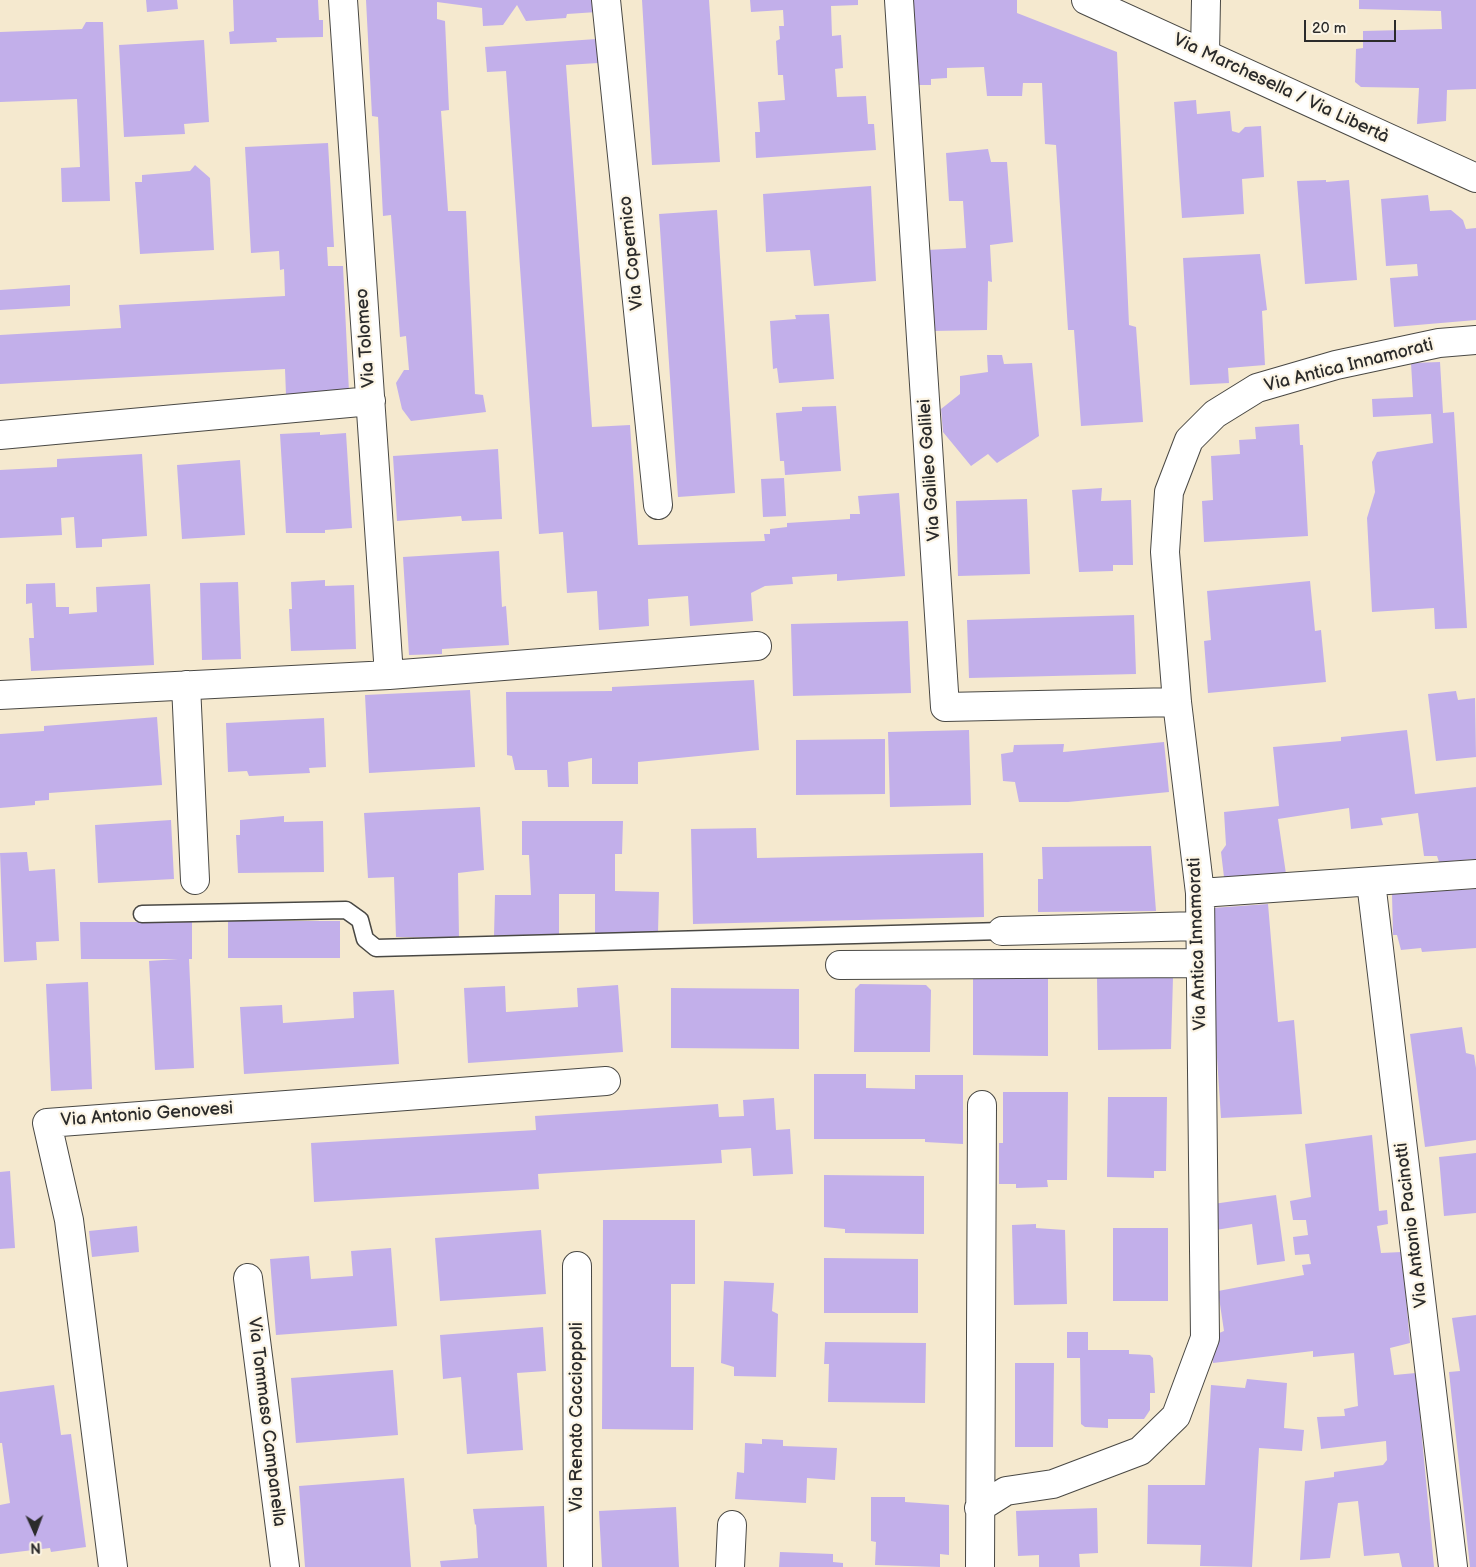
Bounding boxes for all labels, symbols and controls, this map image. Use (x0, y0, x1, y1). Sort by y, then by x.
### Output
scale bar (1306, 10, 1398, 42)
text: 20 m (1312, 19, 1346, 38)
street label: Via Marchesella / Via Libertà (1170, 29, 1392, 149)
street label: Via Copernico (615, 195, 649, 311)
street label: Via Tolomeo (352, 288, 380, 388)
street label: Via Antica Innamorati (1262, 335, 1436, 397)
street label: Via Galileo Galilei (914, 398, 946, 542)
street label: Via Antica Innamorati (1184, 857, 1212, 1031)
street label: Via Antonio Genovesi (60, 1098, 234, 1132)
street label: Via Antonio Pacinotti (1391, 1141, 1433, 1309)
street label: Via Tommaso Campanella (242, 1316, 290, 1528)
street label: Via Renato Caccioppoli (566, 1322, 588, 1512)
north arrow (10, 1507, 60, 1557)
text: N (30, 1539, 41, 1556)

